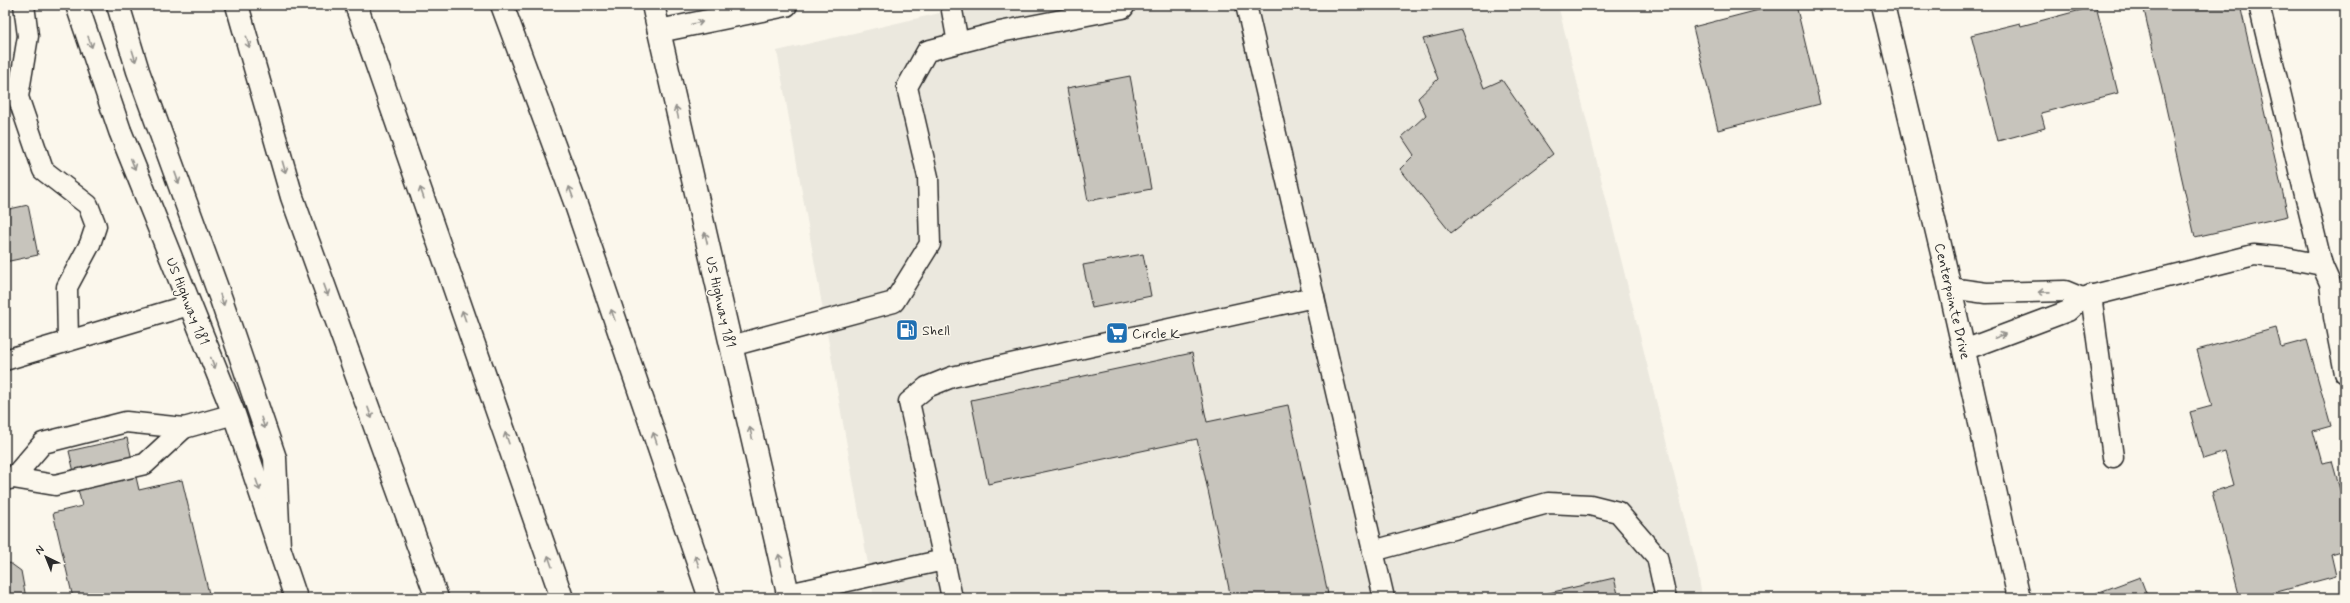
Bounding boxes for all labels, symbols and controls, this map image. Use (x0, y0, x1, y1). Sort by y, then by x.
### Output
one-way arrow (690, 19, 703, 27)
one-way arrow (86, 36, 94, 48)
one-way arrow (245, 36, 252, 49)
one-way arrow (130, 49, 138, 61)
one-way arrow (673, 105, 681, 118)
one-way arrow (130, 158, 138, 170)
one-way arrow (281, 161, 288, 174)
one-way arrow (174, 172, 182, 184)
one-way arrow (417, 187, 425, 199)
one-way arrow (567, 187, 575, 199)
one-way arrow (702, 232, 710, 245)
street label: Centerpointe Drive (1930, 241, 1974, 361)
street label: US Highway 181 (160, 255, 213, 348)
street label: US Highway 181 (700, 255, 739, 350)
one-way arrow (323, 284, 330, 297)
one-way arrow (2038, 288, 2051, 295)
one-way arrow (218, 294, 226, 306)
one-way arrow (609, 309, 617, 321)
one-way arrow (460, 310, 468, 322)
fuel station icon: Shell (894, 317, 920, 343)
supermarket icon: Circle K (1104, 320, 1130, 346)
place label: Shell (922, 322, 950, 340)
place label: Circle K (1132, 325, 1180, 343)
one-way arrow (1994, 332, 2006, 340)
one-way arrow (210, 356, 217, 368)
one-way arrow (367, 406, 375, 418)
one-way arrow (260, 417, 267, 430)
one-way arrow (747, 427, 754, 440)
one-way arrow (503, 432, 510, 445)
one-way arrow (651, 432, 659, 444)
one-way arrow (254, 479, 262, 491)
north arrow (26, 537, 66, 577)
text: N (32, 543, 47, 558)
one-way arrow (776, 554, 783, 567)
one-way arrow (693, 555, 701, 567)
one-way arrow (545, 556, 553, 568)

